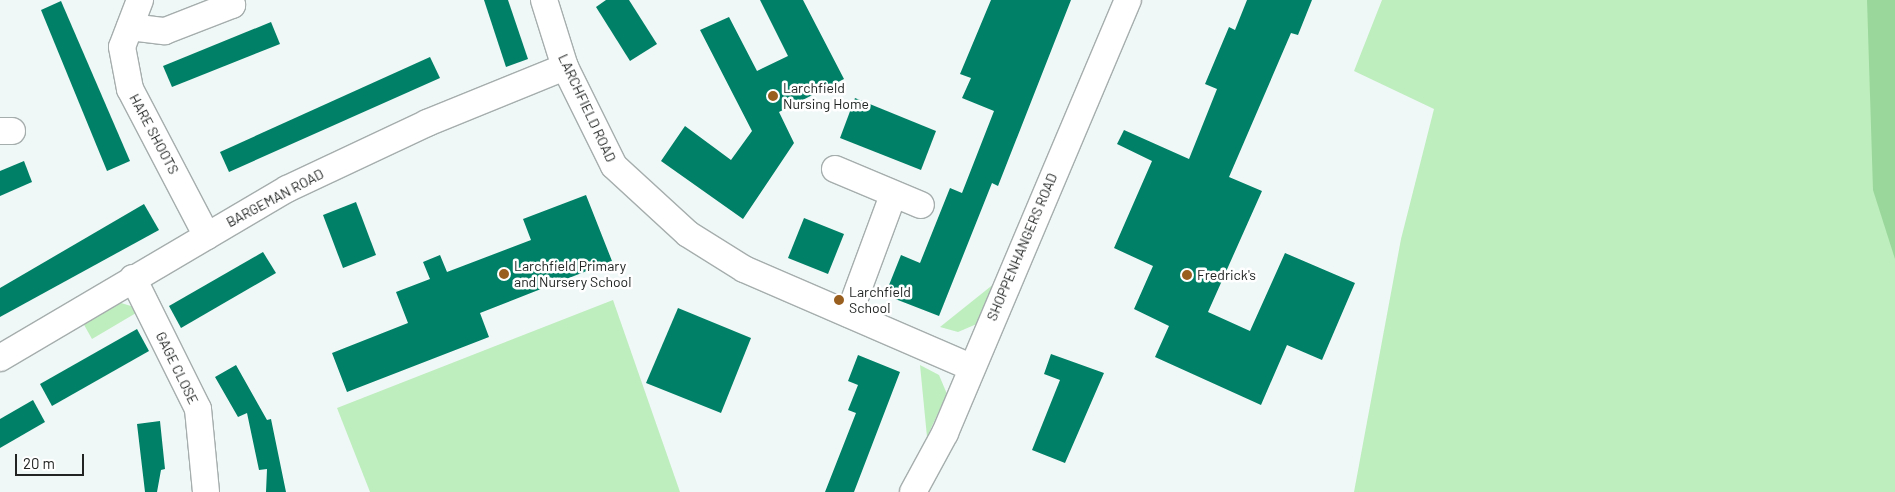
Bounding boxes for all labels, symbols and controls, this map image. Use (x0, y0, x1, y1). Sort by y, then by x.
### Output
street label: LARCHFIELD ROAD (555, 51, 619, 165)
place label: Larchfield Nursing Home (783, 80, 869, 112)
marker: Larchfield Nursing Home (767, 90, 779, 102)
street label: HARE SHOOTS (126, 91, 182, 177)
street label: BARGEMAN ROAD (223, 165, 327, 231)
street label: SHOPPENHANGERS ROAD (983, 171, 1061, 323)
place label: Larchfield Primary and Nursery School (514, 258, 631, 290)
place label: Fredrick's (1197, 267, 1256, 283)
marker: Larchfield Primary and Nursery School (498, 268, 510, 280)
marker: Fredrick's (1181, 269, 1193, 281)
place label: Larchfield School (849, 284, 911, 316)
marker: Larchfield School (833, 294, 845, 306)
street label: GAGE CLOSE (152, 329, 202, 407)
scale bar (18, 444, 86, 476)
text: 20 m (23, 454, 55, 472)

